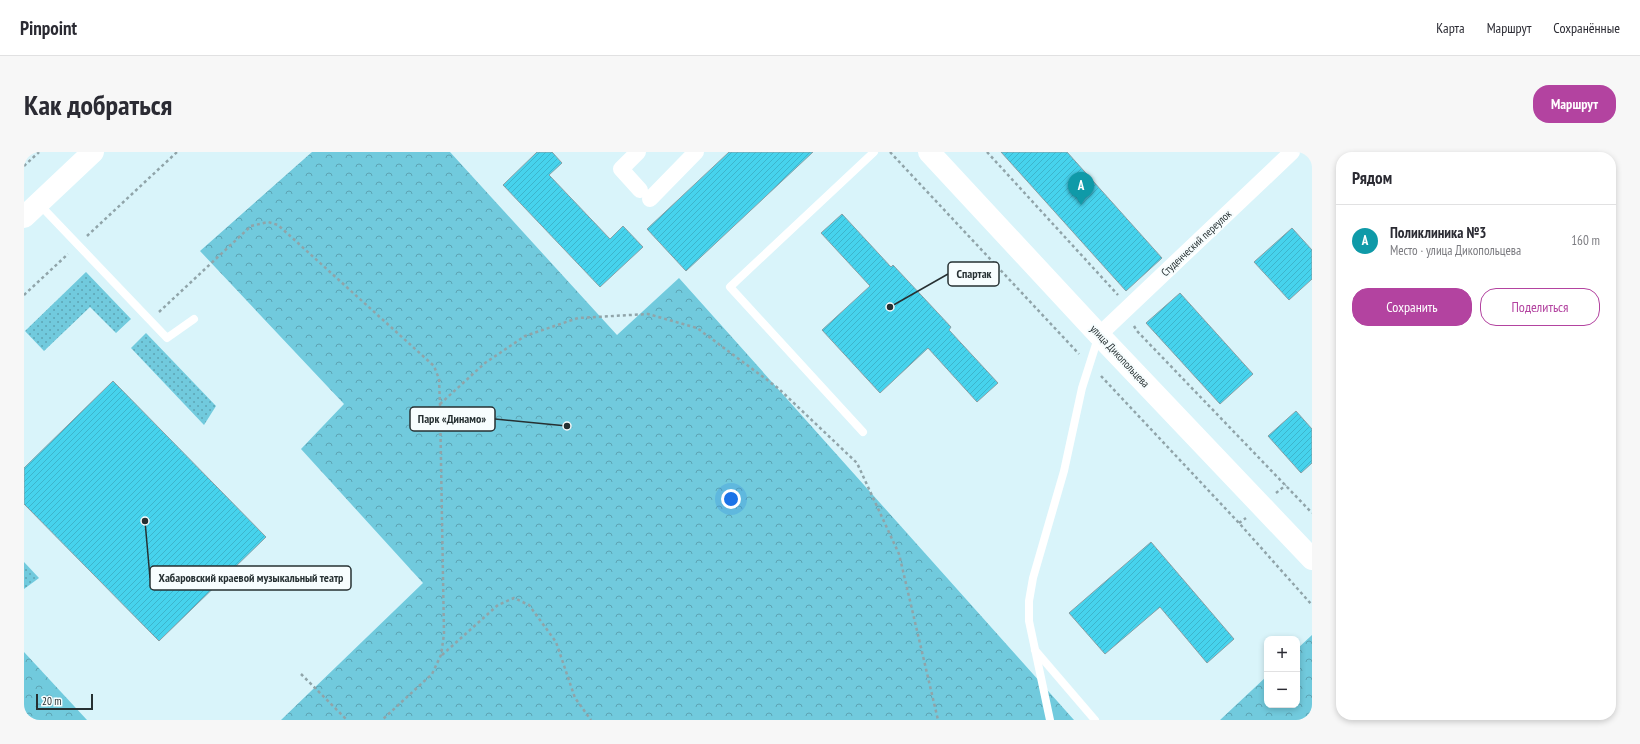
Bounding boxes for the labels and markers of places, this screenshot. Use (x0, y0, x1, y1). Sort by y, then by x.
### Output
pin: A (1068, 172, 1094, 205)
callout: Спартак (948, 262, 999, 286)
callout: Парк «Динамо» (410, 407, 495, 431)
callout: Хабаровский краевой музыкальный театр (150, 566, 351, 590)

